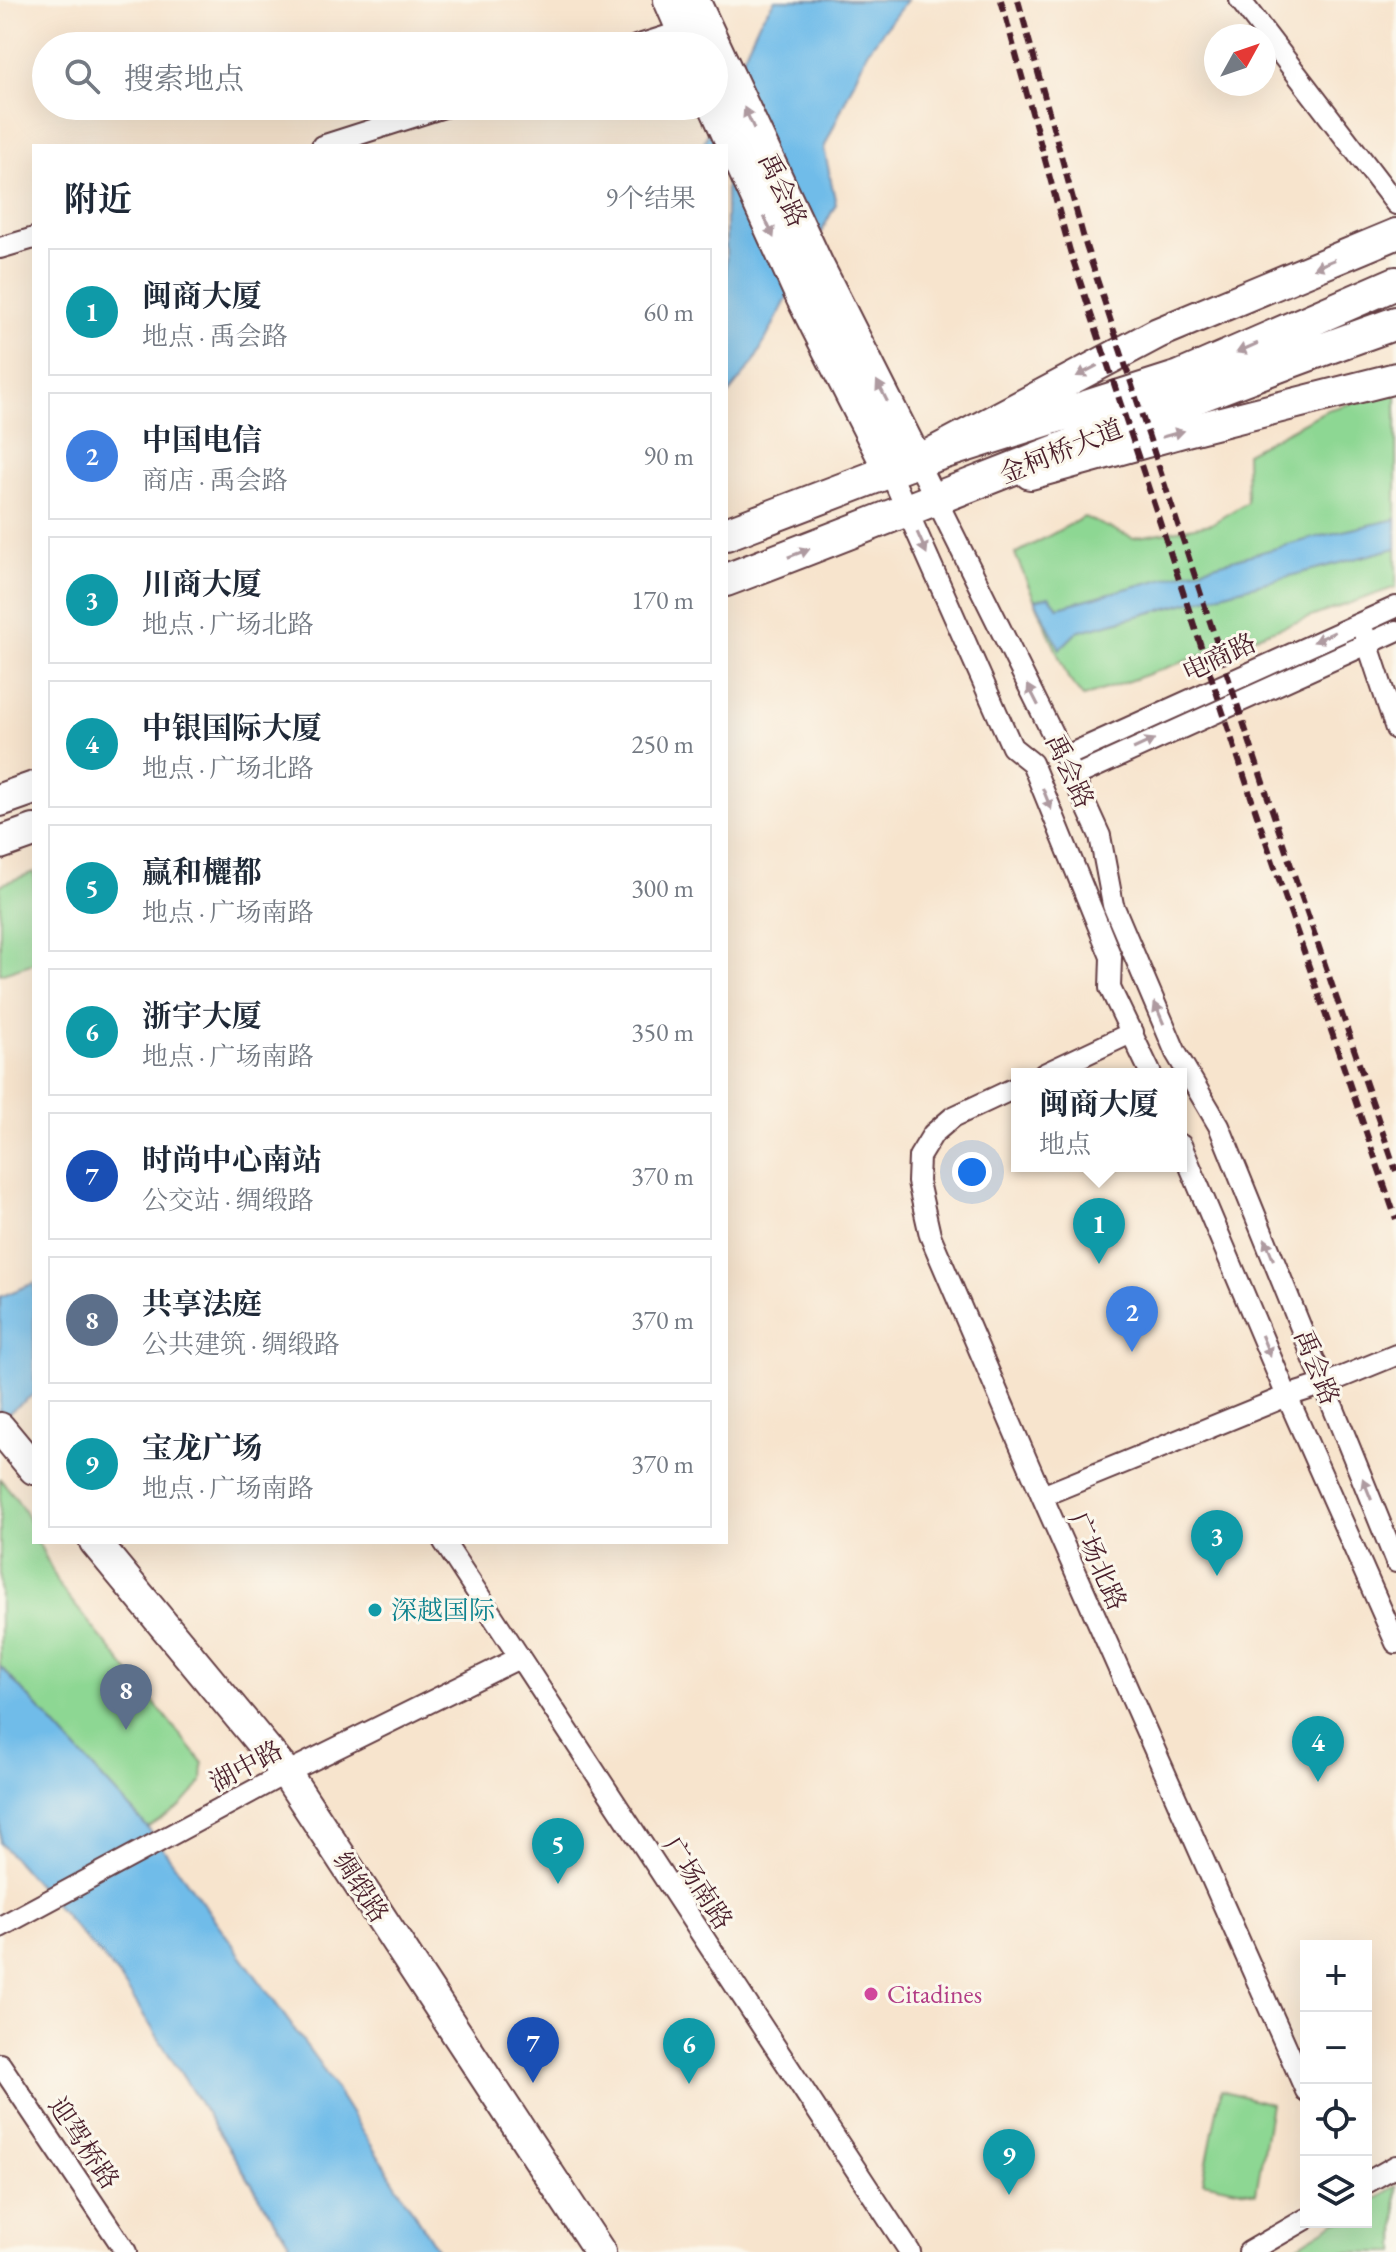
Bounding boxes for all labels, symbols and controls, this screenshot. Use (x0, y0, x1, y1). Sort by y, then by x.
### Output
north arrow (1204, 24, 1276, 96)
search box (32, 32, 728, 120)
icon: search (60, 54, 104, 98)
text: 搜索地点 (124, 59, 244, 98)
one-way arrow (742, 106, 756, 130)
street label: 禹会路 (751, 147, 815, 233)
text: 附近 (64, 177, 132, 221)
text: 9个结果 (606, 181, 696, 215)
one-way arrow (762, 215, 776, 239)
one-way arrow (1312, 258, 1336, 271)
text: 闽商大厦 (142, 276, 262, 315)
text: 1 (85, 295, 99, 329)
text: 60 m (644, 295, 694, 329)
text: 地点 · 禹会路 (142, 319, 288, 353)
one-way arrow (1236, 341, 1259, 354)
one-way arrow (1076, 363, 1098, 377)
one-way arrow (875, 380, 889, 403)
street label: 金柯桥大道 (994, 411, 1128, 491)
text: 中国电信 (142, 420, 262, 459)
one-way arrow (1160, 428, 1185, 440)
text: 2 (85, 439, 99, 473)
text: 90 m (644, 439, 694, 473)
text: 商店 · 禹会路 (142, 463, 288, 497)
one-way arrow (915, 531, 928, 555)
one-way arrow (787, 546, 811, 559)
text: 川商大厦 (142, 564, 262, 603)
text: 3 (85, 583, 99, 617)
text: 170 m (631, 583, 694, 617)
text: 地点 · 广场北路 (142, 607, 314, 641)
street label: 电商路 (1176, 625, 1262, 689)
one-way arrow (1313, 631, 1336, 644)
one-way arrow (1027, 684, 1040, 707)
text: 中银国际大厦 (142, 708, 322, 747)
text: 4 (85, 727, 99, 761)
text: 250 m (631, 727, 694, 761)
street label: 禹会路 (1038, 728, 1102, 814)
one-way arrow (1132, 738, 1156, 751)
text: 地点 · 广场北路 (142, 751, 314, 785)
one-way arrow (1040, 787, 1053, 811)
text: 赢和欐都 (142, 852, 262, 891)
text: 5 (85, 871, 99, 905)
text: 300 m (631, 871, 694, 905)
text: 地点 · 广场南路 (142, 895, 314, 929)
text: 浙宇大厦 (142, 996, 262, 1035)
one-way arrow (1153, 1002, 1166, 1025)
text: 6 (85, 1015, 99, 1049)
text: 350 m (631, 1015, 694, 1049)
text: 地点 · 广场南路 (142, 1039, 314, 1073)
popup (1011, 1068, 1187, 1172)
text: 闽商大厦 (1039, 1084, 1159, 1123)
text: 地点 (1039, 1127, 1091, 1161)
text: 时尚中心南站 (142, 1140, 322, 1179)
your location (952, 1152, 992, 1192)
text: 7 (85, 1159, 99, 1193)
text: 370 m (631, 1159, 694, 1193)
text: 公交站 · 绸缎路 (142, 1183, 314, 1217)
pin: 1 (1073, 1198, 1125, 1264)
one-way arrow (1262, 1237, 1275, 1261)
text: 共享法庭 (142, 1284, 262, 1323)
pin: 2 (1106, 1286, 1158, 1352)
text: 8 (85, 1303, 99, 1337)
text: 370 m (631, 1303, 694, 1337)
street label: 禹会路 (1287, 1324, 1347, 1410)
text: 公共建筑 · 绸缎路 (142, 1327, 340, 1361)
one-way arrow (1259, 1334, 1272, 1358)
text: 宝龙广场 (142, 1428, 262, 1467)
text: 9 (85, 1447, 99, 1481)
text: 370 m (631, 1447, 694, 1481)
text: 地点 · 广场南路 (142, 1471, 314, 1505)
one-way arrow (1360, 1477, 1373, 1501)
street label: 广场北路 (1061, 1507, 1135, 1615)
pin: 3 (1191, 1510, 1243, 1576)
place label: 深越国际 (391, 1593, 495, 1627)
marker: 深越国际 (366, 1601, 384, 1619)
pin: 8 (100, 1664, 152, 1730)
pin: 4 (1292, 1716, 1344, 1782)
street label: 湖中路 (204, 1733, 288, 1799)
pin: 5 (532, 1818, 584, 1884)
street label: 广场南路 (655, 1830, 741, 1936)
street label: 绸缎路 (325, 1845, 397, 1929)
map controls (1300, 1940, 1372, 2228)
button: + (1300, 1940, 1372, 2012)
place label: Citadines (887, 1977, 982, 2011)
marker: Citadines (862, 1985, 880, 2003)
button: − (1300, 2012, 1372, 2084)
pin: 7 (507, 2017, 559, 2083)
pin: 6 (663, 2018, 715, 2084)
button: locate (1300, 2084, 1372, 2156)
street label: 迎驾桥路 (41, 2090, 127, 2196)
pin: 9 (983, 2129, 1035, 2195)
button: layers (1300, 2156, 1372, 2228)

